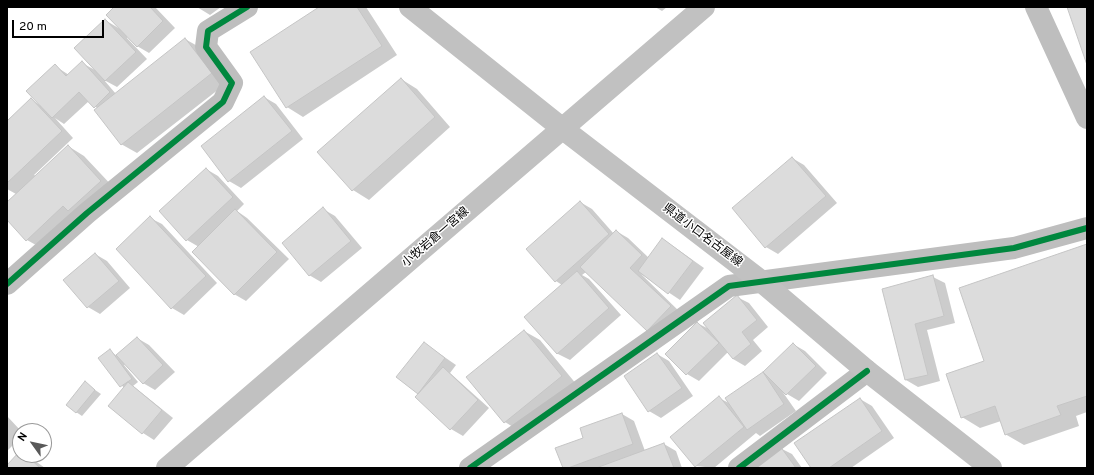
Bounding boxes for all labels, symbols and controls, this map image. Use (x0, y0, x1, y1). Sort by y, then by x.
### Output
scale bar (14, 12, 106, 38)
text: 20 m (19, 19, 47, 35)
street label: 県道小口名古屋線 (659, 201, 745, 271)
street label: 小牧岩倉一宮線 (400, 205, 472, 271)
north arrow (12, 423, 52, 463)
text: N (15, 430, 31, 444)

